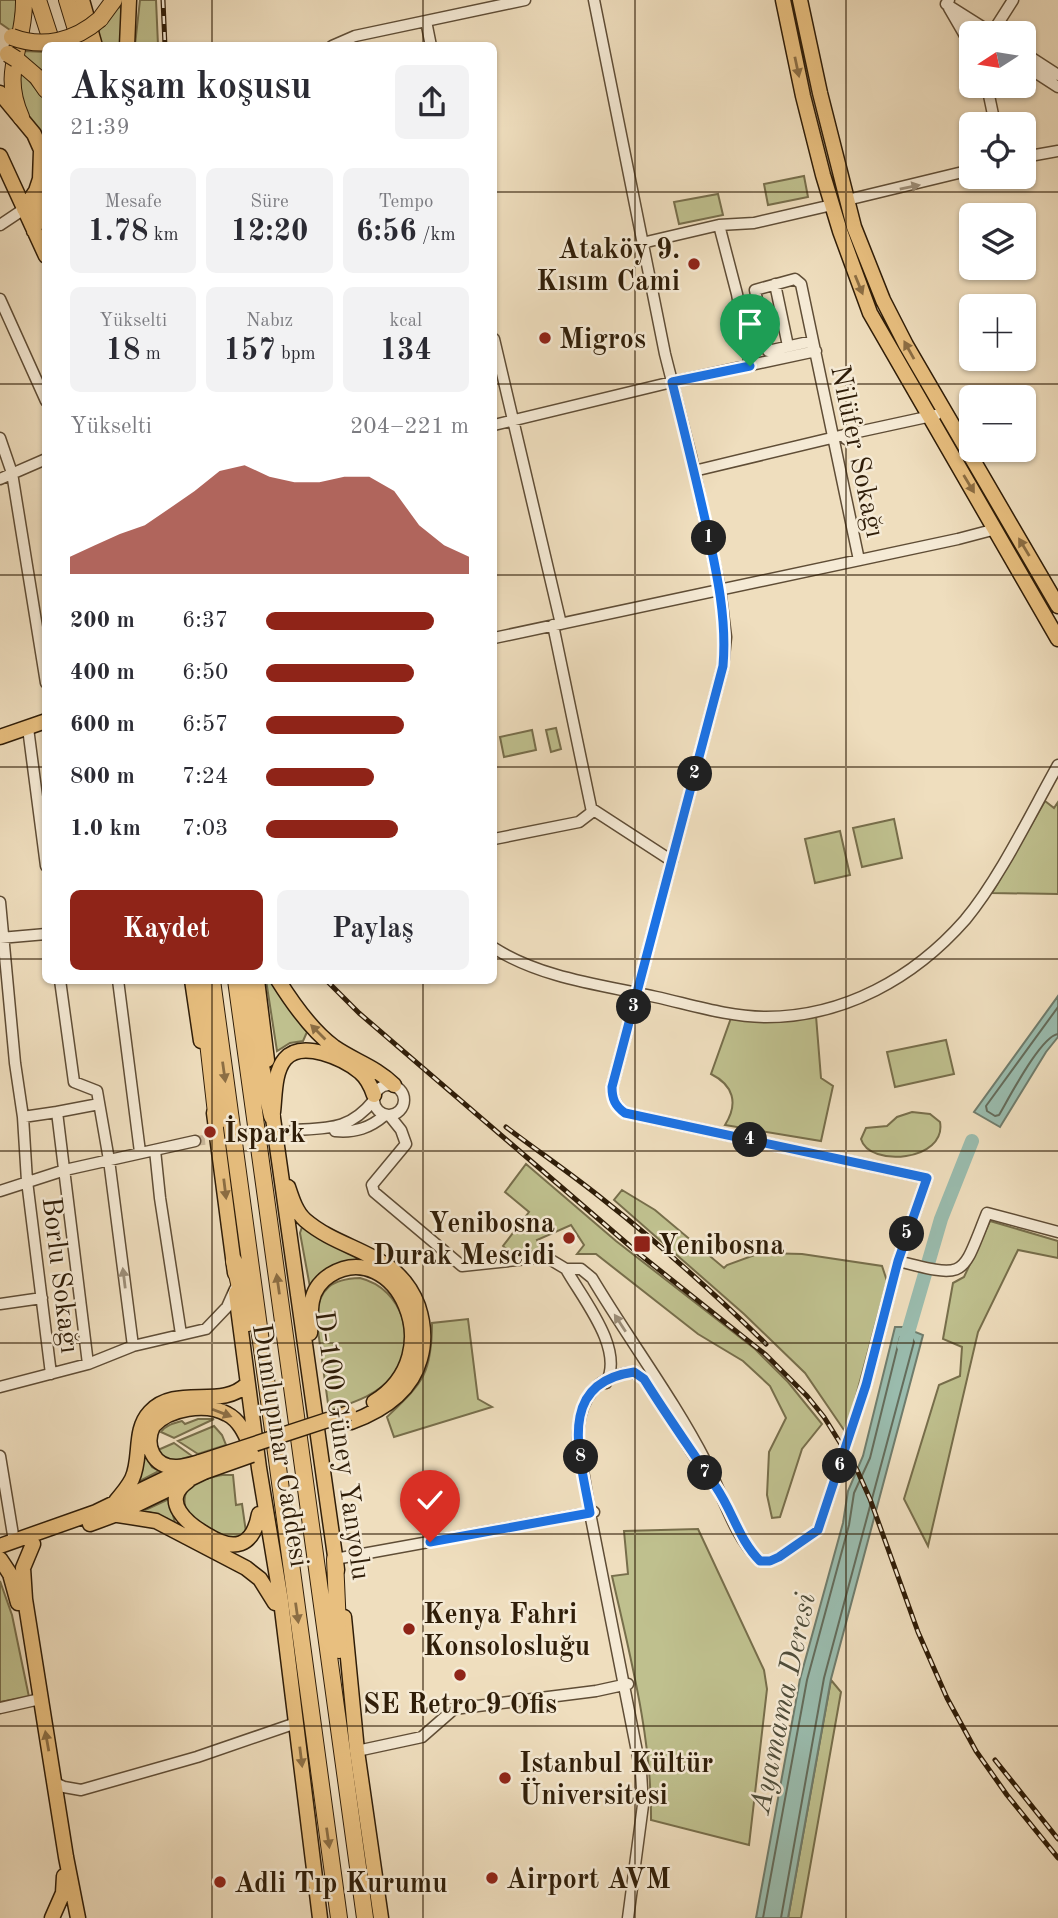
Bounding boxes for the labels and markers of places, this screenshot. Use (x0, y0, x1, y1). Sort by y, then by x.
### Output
place label: Ataköy 9. Kısım Cami (536, 237, 680, 297)
marker: Ataköy 9. Kısım Cami (686, 256, 702, 272)
pin (720, 294, 780, 366)
place label: Migros (559, 327, 646, 355)
marker: Migros (537, 330, 553, 346)
pin: 1 (692, 520, 726, 556)
pin: 2 (678, 756, 712, 792)
pin: 3 (616, 990, 652, 1024)
place label: İspark (224, 1115, 306, 1149)
pin: 4 (732, 1122, 768, 1158)
marker: İspark (202, 1124, 218, 1140)
place label: Yenibosna Durak Mescidi (373, 1211, 555, 1271)
pin: 5 (890, 1216, 925, 1252)
marker: Yenibosna Durak Mescidi (561, 1230, 577, 1246)
place label: Yenibosna (658, 1233, 784, 1261)
marker: Yenibosna (632, 1234, 652, 1254)
pin: 8 (564, 1440, 598, 1474)
pin: 6 (822, 1448, 858, 1484)
pin: 7 (688, 1456, 722, 1490)
pin (400, 1470, 460, 1542)
place label: Kenya Fahri Konsolosluğu (423, 1602, 590, 1662)
marker: Kenya Fahri Konsolosluğu (401, 1621, 417, 1637)
marker: SE Retro 9 Ofis (452, 1667, 468, 1683)
place label: SE Retro 9 Ofis (363, 1692, 557, 1720)
place label: Istanbul Kültür Üniversitesi (519, 1751, 713, 1811)
marker: Istanbul Kültür Üniversitesi (497, 1770, 513, 1786)
place label: Airport AVM (506, 1867, 671, 1895)
marker: Airport AVM (484, 1870, 500, 1886)
place label: Adli Tıp Kurumu (234, 1871, 448, 1899)
marker: Adli Tıp Kurumu (212, 1874, 228, 1890)

